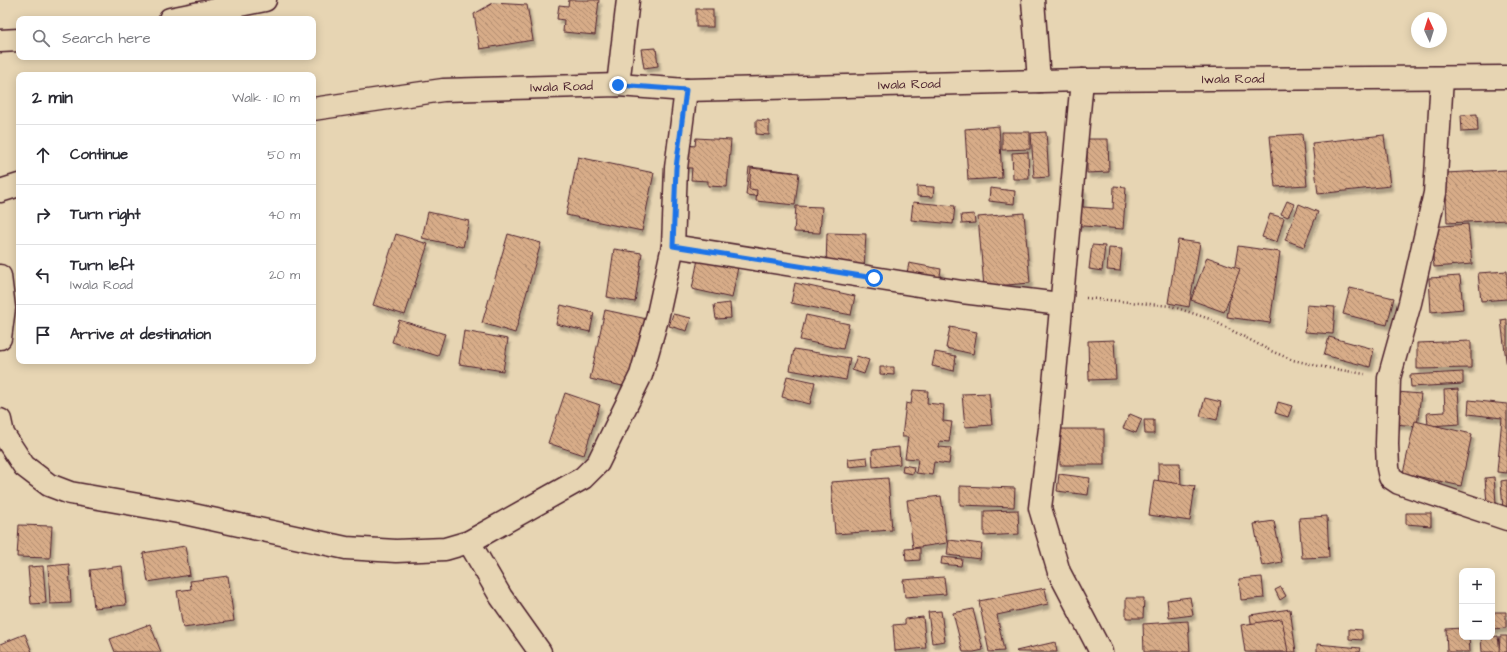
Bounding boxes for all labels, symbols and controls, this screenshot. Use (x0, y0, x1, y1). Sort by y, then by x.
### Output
north arrow (1411, 12, 1447, 48)
search box (16, 16, 316, 60)
icon: search (30, 27, 52, 49)
text: Search here (62, 28, 151, 49)
street label: Iwala Road (1202, 70, 1265, 88)
street label: Iwala Road (878, 75, 941, 94)
route end (609, 76, 627, 94)
street label: Iwala Road (530, 77, 594, 97)
text: 2 min (32, 86, 73, 110)
text: Walk · 110 m (232, 89, 300, 107)
icon: ahead (32, 144, 54, 166)
text: Continue (70, 144, 128, 165)
text: 50 m (267, 146, 300, 164)
icon: right (32, 204, 54, 226)
text: Turn right (70, 204, 141, 225)
text: 40 m (268, 206, 300, 224)
text: Turn left (70, 255, 134, 276)
icon: left (32, 264, 54, 286)
text: 20 m (269, 266, 300, 284)
route start (865, 269, 883, 287)
text: Iwala Road (70, 276, 133, 294)
icon: arrive (32, 324, 54, 346)
text: Arrive at destination (70, 324, 211, 345)
map controls (1459, 568, 1495, 640)
button: + (1459, 568, 1495, 604)
button: − (1459, 604, 1495, 640)

